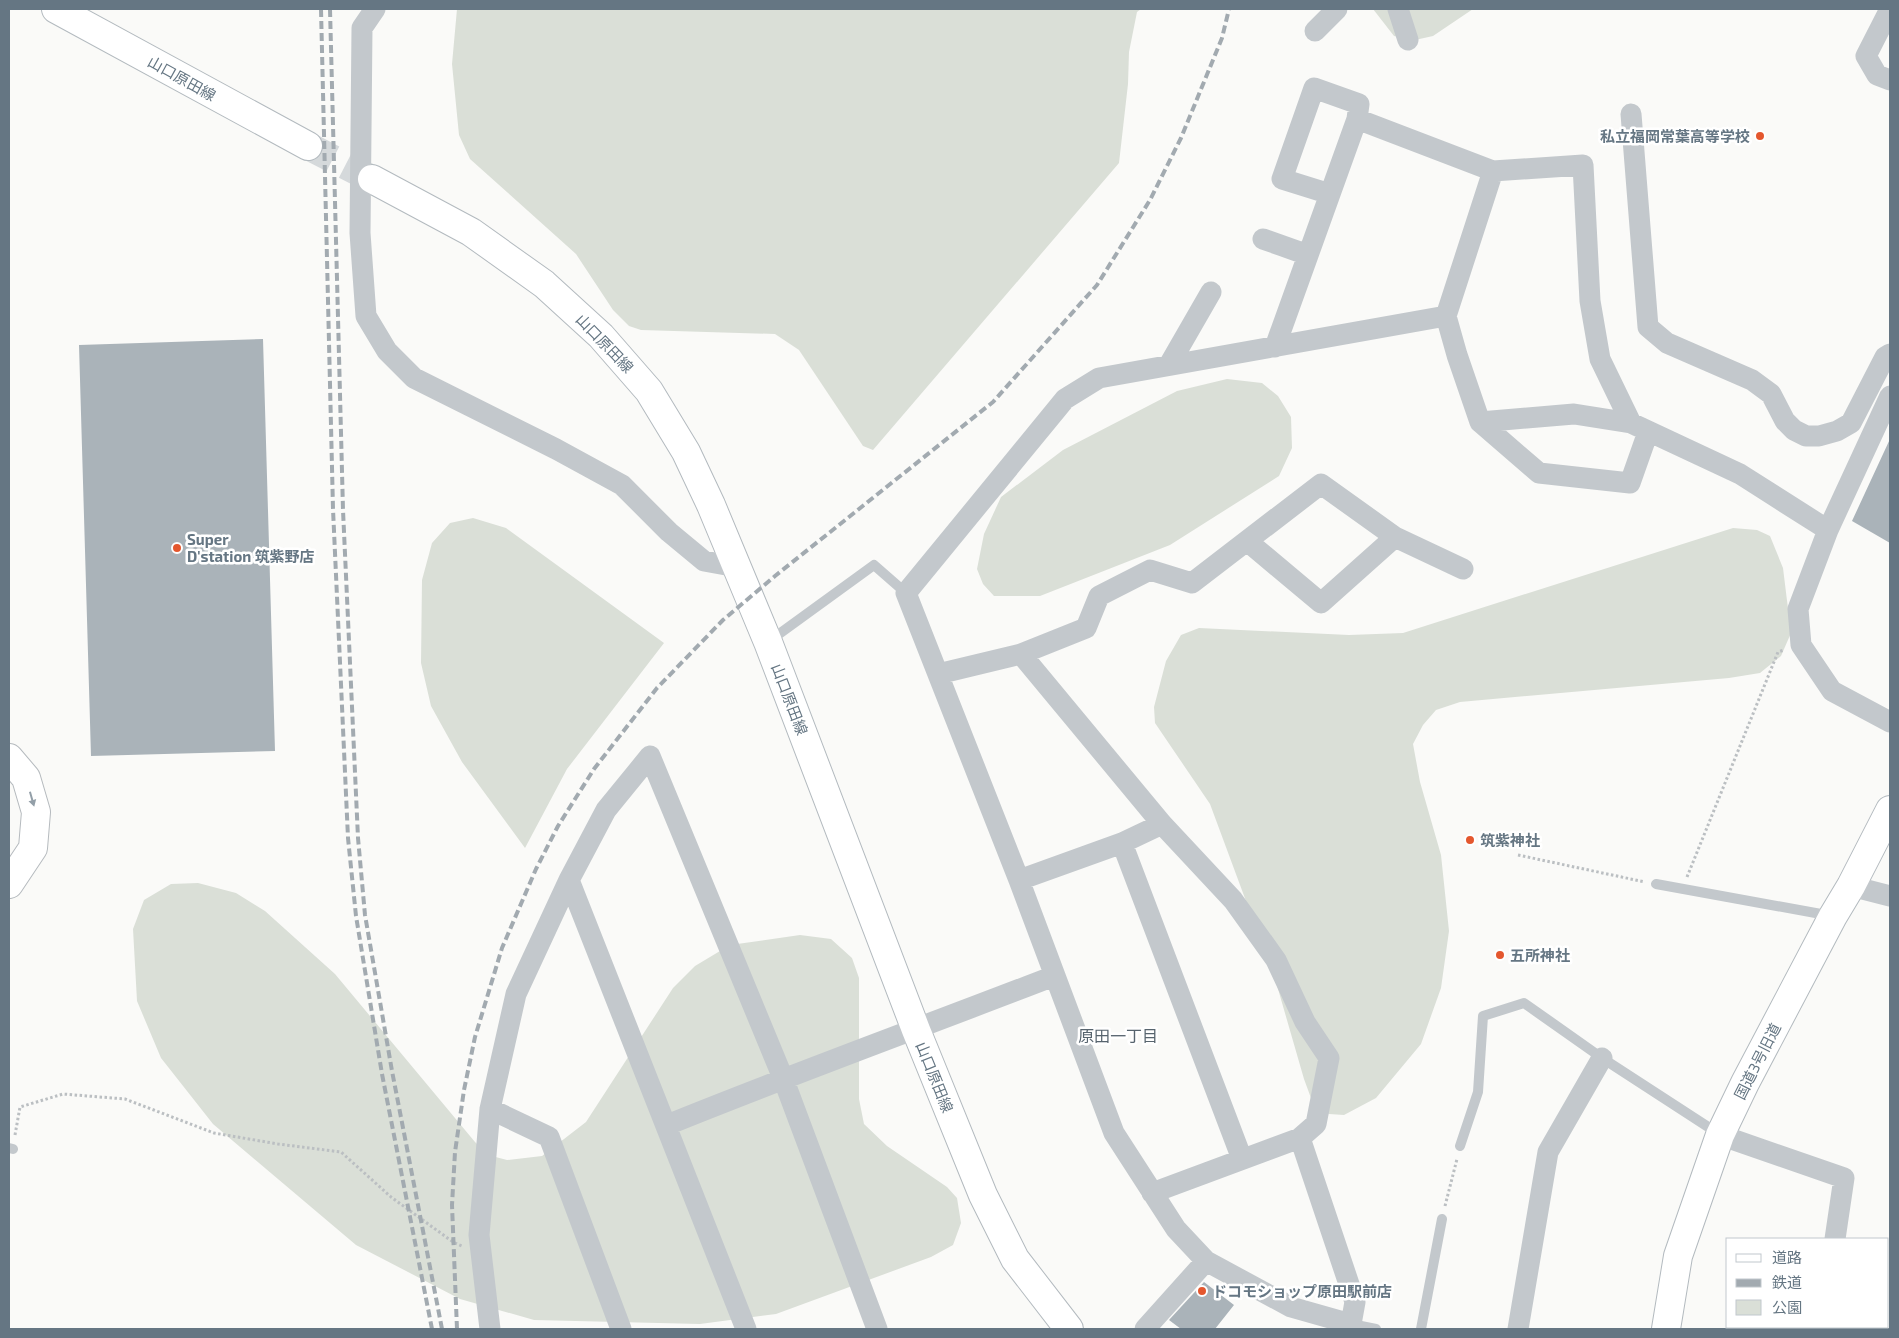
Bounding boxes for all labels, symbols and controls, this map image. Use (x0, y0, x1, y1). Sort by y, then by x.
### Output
street label: 山口原田線 (145, 52, 219, 104)
place label: 私立福岡常葉高等学校 (1600, 127, 1750, 145)
marker: 私立福岡常葉高等学校 (1754, 130, 1766, 142)
street label: 山口原田線 (572, 310, 638, 376)
place label: Super D'station 筑紫野店 (187, 530, 315, 565)
marker: Super D'station 筑紫野店 (171, 542, 183, 554)
street label: 山口原田線 (768, 661, 812, 737)
one-way arrow (29, 792, 37, 807)
place label: 筑紫神社 (1480, 831, 1540, 849)
marker: 筑紫神社 (1464, 834, 1476, 846)
place label: 五所神社 (1510, 946, 1570, 964)
marker: 五所神社 (1494, 949, 1506, 961)
street label: 国道3号旧道 (1730, 1020, 1784, 1102)
district label: 原田一丁目 (1078, 1026, 1158, 1045)
street label: 山口原田線 (913, 1039, 957, 1115)
legend (1726, 1238, 1889, 1328)
text: 道路 (1772, 1248, 1802, 1266)
text: 鉄道 (1772, 1273, 1802, 1291)
place label: ドコモショップ原田駅前店 (1212, 1282, 1392, 1300)
marker: ドコモショップ原田駅前店 (1196, 1285, 1208, 1297)
text: 公園 (1772, 1298, 1802, 1316)

